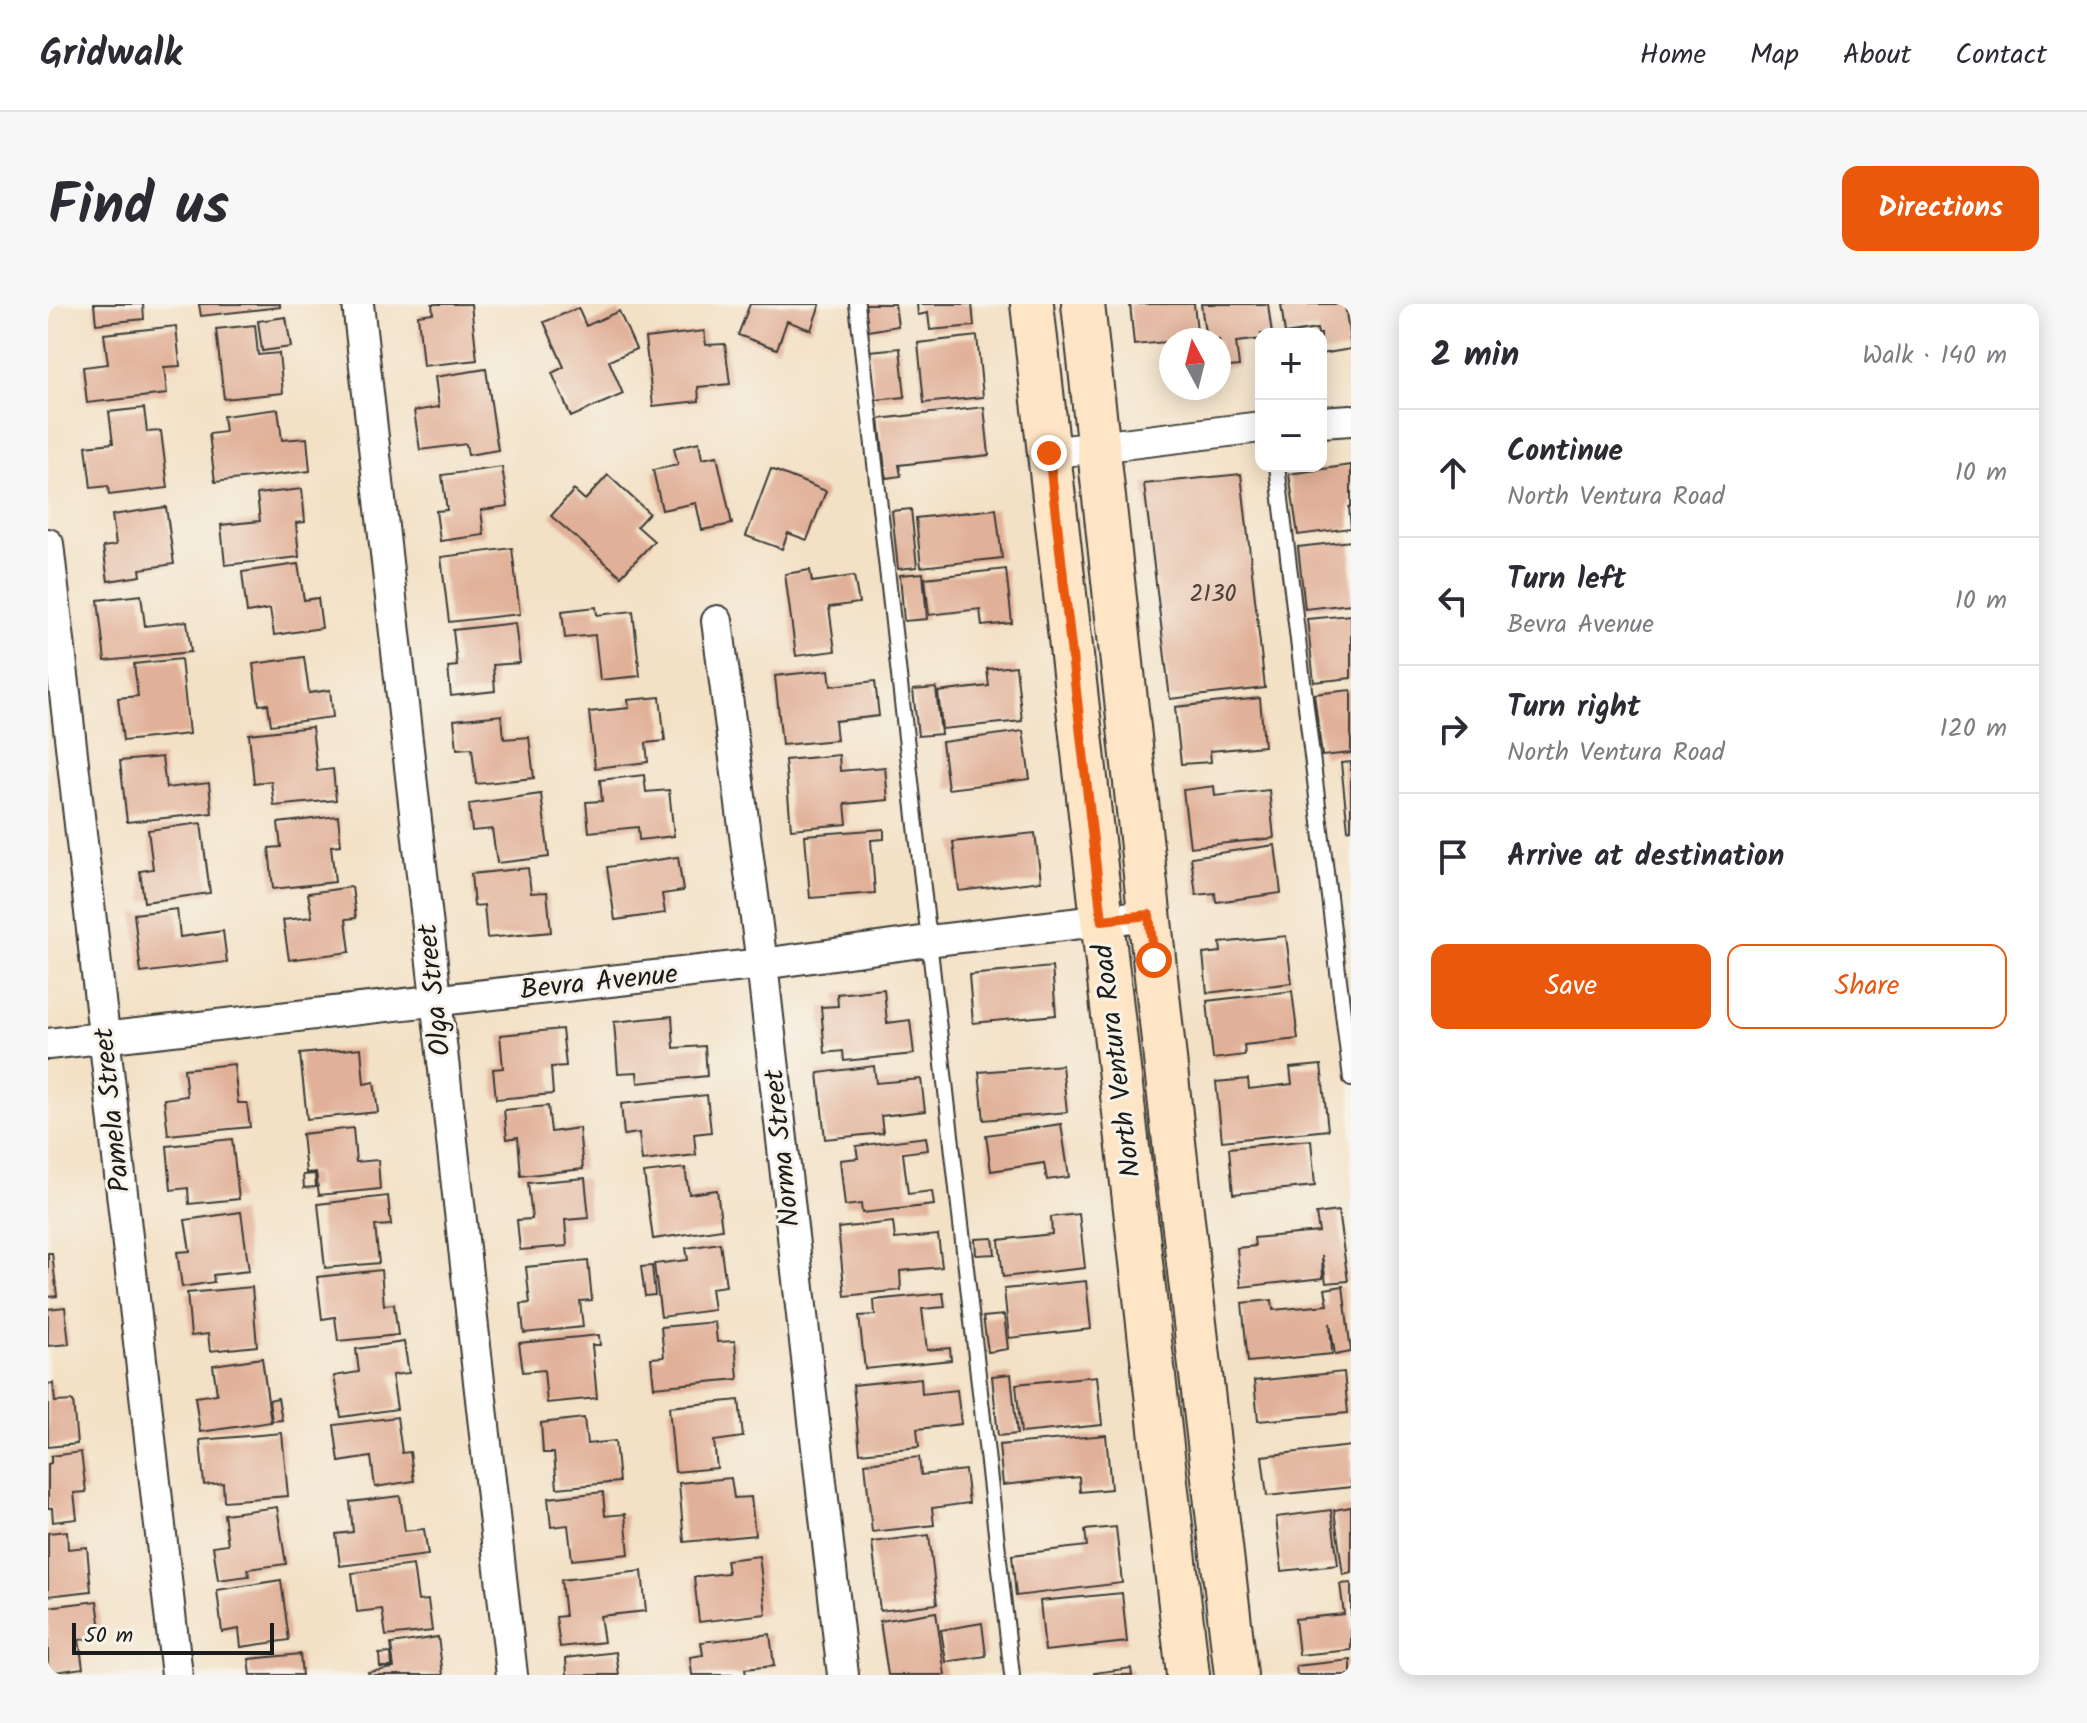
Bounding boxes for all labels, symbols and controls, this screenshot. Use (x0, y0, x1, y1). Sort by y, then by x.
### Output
text: Gridwalk (40, 25, 182, 85)
text: Home (1640, 33, 1706, 78)
text: Map (1750, 33, 1799, 78)
text: About (1843, 33, 1911, 78)
text: Contact (1955, 33, 2047, 78)
text: Find us (48, 163, 229, 253)
button: Directions (1842, 166, 2039, 251)
north arrow (1159, 328, 1231, 400)
map controls (1255, 328, 1327, 472)
button: + (1255, 328, 1327, 400)
text: 2 min (1431, 329, 1519, 383)
text: Walk · 140 m (1862, 335, 2007, 377)
button: − (1255, 400, 1327, 472)
text: Continue (1507, 428, 1623, 476)
route end (1031, 435, 1067, 471)
icon: ahead (1431, 451, 1475, 495)
text: 10 m (1955, 452, 2007, 494)
text: North Ventura Road (1507, 476, 1725, 518)
text: Turn left (1507, 556, 1626, 604)
house number: 2130 (1189, 575, 1237, 614)
icon: left (1431, 579, 1475, 623)
text: 10 m (1955, 580, 2007, 622)
text: Bevra Avenue (1507, 604, 1654, 646)
text: Turn right (1507, 684, 1640, 732)
icon: right (1431, 707, 1475, 751)
text: 120 m (1940, 708, 2007, 750)
text: North Ventura Road (1507, 732, 1725, 774)
text: Arrive at destination (1507, 833, 1784, 881)
icon: arrive (1431, 835, 1475, 879)
street label: Olga Street (406, 921, 464, 1058)
street label: North Ventura Road (1081, 941, 1155, 1180)
route start (1136, 942, 1172, 978)
button: Save (1431, 944, 1711, 1029)
button: Share (1727, 944, 2007, 1029)
street label: Bevra Avenue (518, 952, 680, 1014)
street label: Pamela Street (82, 1024, 144, 1195)
street label: Norma Street (752, 1066, 814, 1229)
scale bar (72, 1619, 274, 1655)
text: 50 m (84, 1619, 133, 1654)

